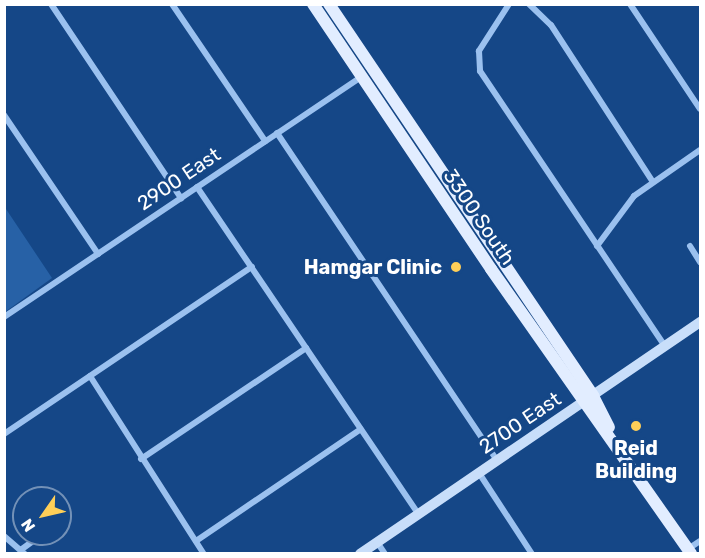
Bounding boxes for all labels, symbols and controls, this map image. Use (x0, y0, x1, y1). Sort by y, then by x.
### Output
street label: 2900 East (133, 142, 225, 216)
street label: 3300 South (438, 165, 520, 269)
place label: Hamgar Clinic (303, 255, 442, 279)
marker: Hamgar Clinic (447, 258, 465, 276)
street label: 2700 East (475, 387, 565, 459)
marker: Reid Building (629, 419, 643, 433)
place label: Reid Building (595, 436, 677, 483)
north arrow (12, 486, 72, 546)
text: N (17, 515, 39, 535)

